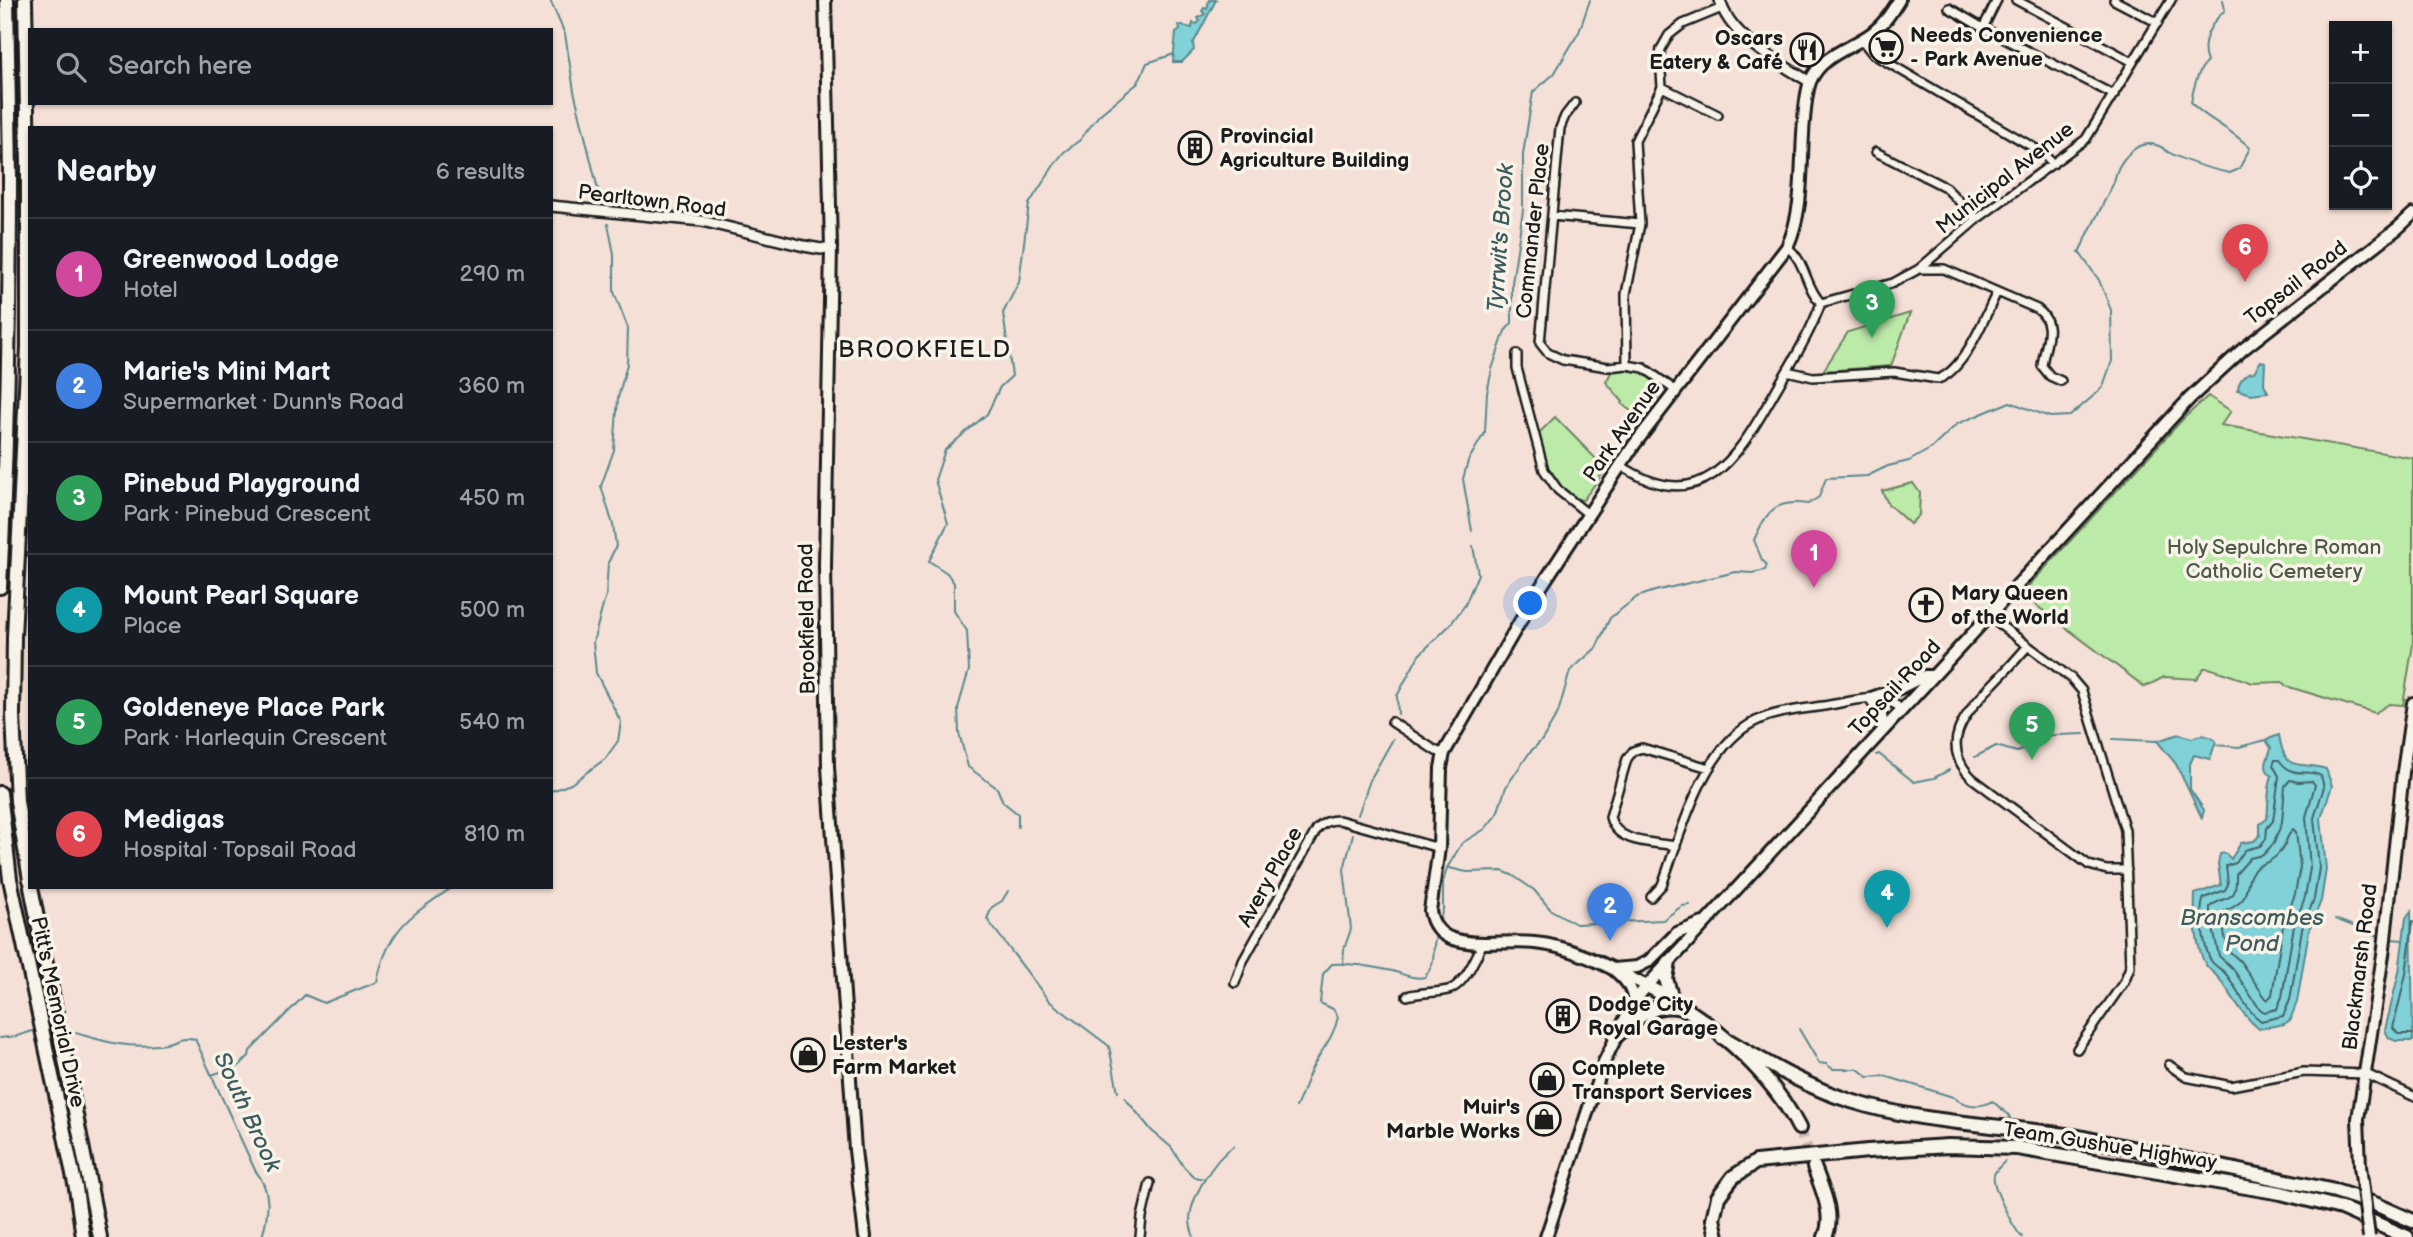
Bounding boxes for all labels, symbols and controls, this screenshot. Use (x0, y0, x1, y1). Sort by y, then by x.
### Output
map controls (2329, 21, 2392, 210)
button: + (2329, 21, 2392, 84)
place label: Needs Convenience - Park Avenue (1910, 23, 2103, 72)
place label: Oscars Eatery & Café (1649, 26, 1784, 75)
search box (28, 28, 553, 105)
supermarket icon: Needs Convenience - Park Avenue (1867, 28, 1905, 66)
restaurant icon: Oscars Eatery & Café (1788, 31, 1826, 69)
icon: search (52, 48, 90, 86)
text: Search here (108, 51, 252, 82)
button: − (2329, 84, 2392, 147)
street label: Municipal Avenue (1931, 117, 2079, 239)
place label: Provincial Agriculture Building (1219, 124, 1409, 173)
building icon: Provincial Agriculture Building (1176, 129, 1214, 167)
street label: Commander Place (1511, 142, 1555, 320)
button: locate (2329, 147, 2392, 210)
text: Nearby (56, 154, 156, 190)
text: 6 results (436, 158, 525, 186)
water label: Tyrrwit's Brook (1482, 162, 1520, 313)
street label: Pearltown Road (577, 180, 727, 222)
pin: 6 (2222, 224, 2268, 282)
street label: Topsail Road (2240, 235, 2352, 331)
text: Greenwood Lodge (123, 245, 339, 276)
text: 1 (74, 260, 84, 288)
text: 290 m (459, 260, 525, 288)
text: Hotel (123, 276, 178, 304)
pin: 3 (1849, 280, 1895, 338)
district label: BROOKFIELD (838, 335, 1012, 364)
text: Marie's Mini Mart (123, 357, 330, 388)
text: 2 (72, 372, 86, 400)
text: 360 m (458, 372, 525, 400)
street label: Park Avenue (1578, 375, 1666, 487)
text: Supermarket · Dunn's Road (123, 388, 404, 416)
text: Pinebud Playground (123, 469, 360, 500)
text: 3 (72, 484, 86, 512)
text: 450 m (459, 484, 525, 512)
text: Park · Pinebud Crescent (123, 500, 371, 528)
pin: 1 (1791, 530, 1837, 588)
park label: Holy Sepulchre Roman Catholic Cemetery (2167, 535, 2381, 584)
street label: Brookfield Road (793, 543, 821, 695)
text: Mount Pearl Square (123, 581, 359, 612)
place label: Mary Queen of the World (1951, 581, 2069, 630)
your location (1513, 586, 1547, 620)
church icon: Mary Queen of the World (1907, 586, 1945, 624)
text: 4 (72, 596, 86, 624)
text: 500 m (460, 596, 525, 624)
text: Place (123, 612, 181, 640)
street label: Topsail Road (1844, 635, 1946, 741)
text: Goldeneye Place Park (123, 693, 385, 724)
pin: 5 (2009, 702, 2055, 760)
text: 5 (72, 708, 86, 736)
text: 540 m (459, 708, 525, 736)
text: Park · Harlequin Crescent (123, 724, 387, 752)
text: Medigas (123, 805, 224, 836)
text: 6 (72, 820, 86, 848)
text: 810 m (464, 820, 525, 848)
street label: Avery Place (1232, 823, 1308, 931)
text: Hospital · Topsail Road (123, 836, 356, 864)
pin: 4 (1864, 870, 1910, 928)
street label: Blackmarsh Road (2337, 882, 2383, 1052)
pin: 2 (1587, 883, 1633, 941)
water label: Branscombes Pond (2180, 904, 2324, 958)
street label: Pitt's Memorial Drive (26, 914, 90, 1110)
place label: Dodge City Royal Garage (1588, 992, 1718, 1041)
building icon: Dodge City Royal Garage (1544, 997, 1582, 1035)
place label: Lester's Farm Market (832, 1031, 956, 1080)
shop icon: Lester's Farm Market (789, 1036, 827, 1074)
water label: South Brook (207, 1048, 287, 1177)
place label: Complete Transport Services (1572, 1056, 1752, 1105)
shop icon: Complete Transport Services (1528, 1061, 1566, 1099)
place label: Muir's Marble Works (1386, 1095, 1520, 1144)
shop icon: Muir's Marble Works (1525, 1100, 1563, 1138)
street label: Team Gushue Highway (2001, 1117, 2219, 1175)

